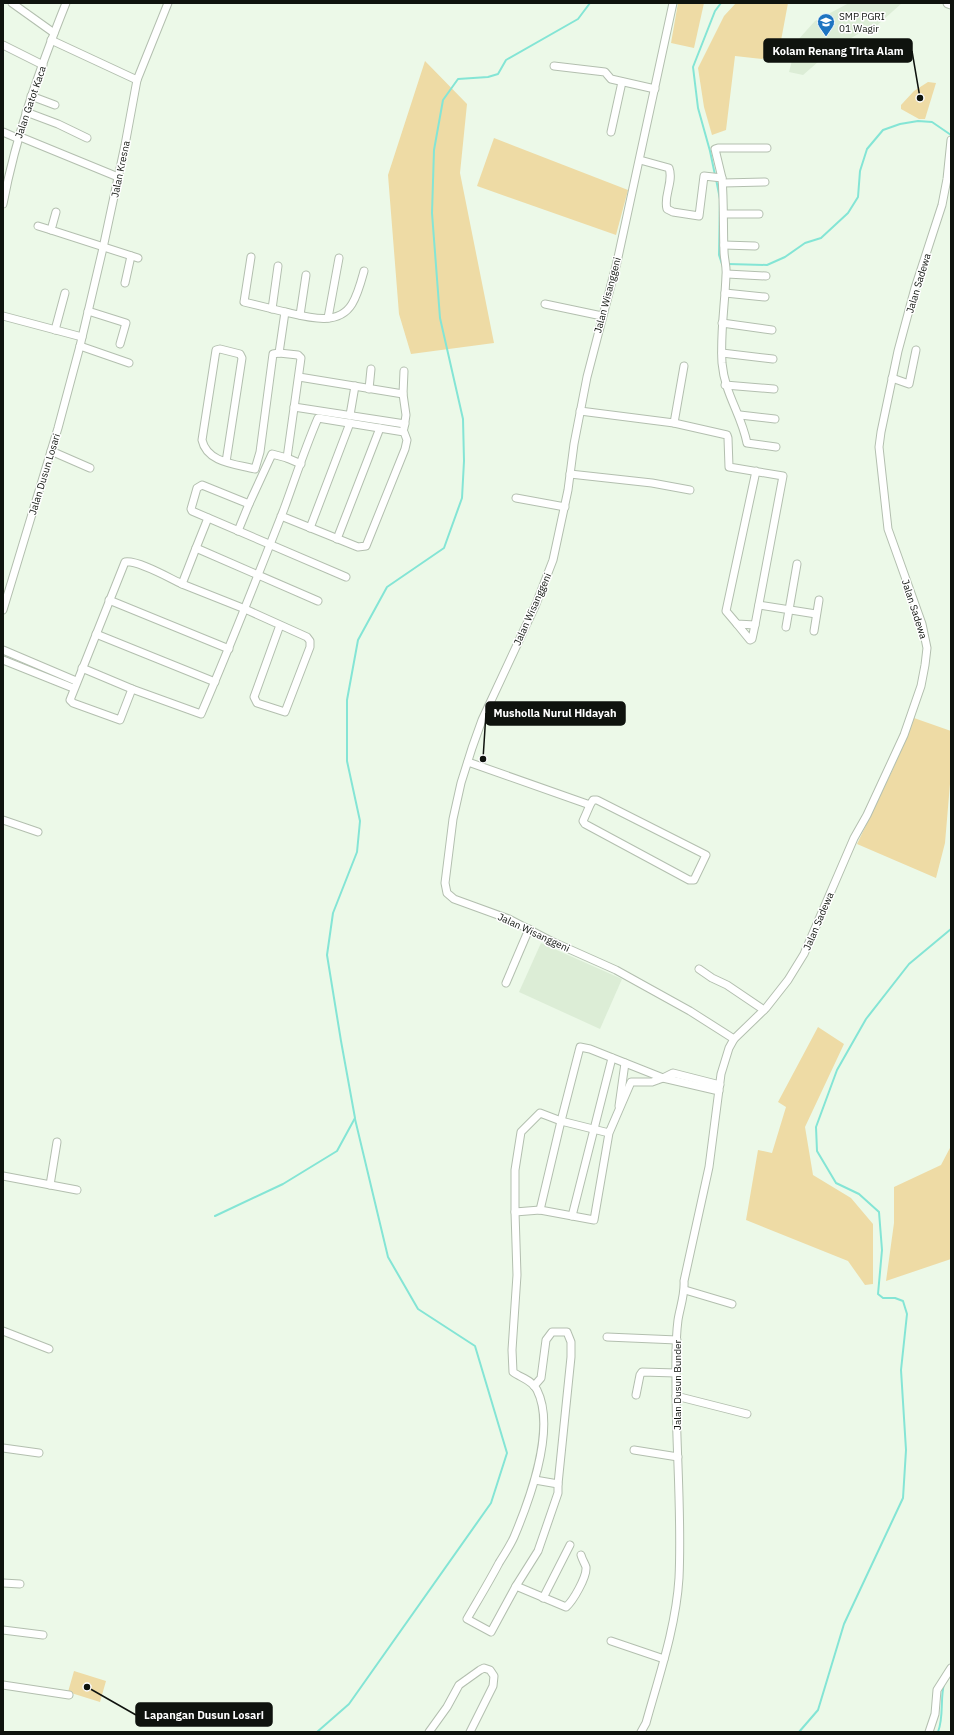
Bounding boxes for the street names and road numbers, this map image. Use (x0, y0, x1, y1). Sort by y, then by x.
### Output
street label: Jalan Gatot Kaca (12, 64, 49, 140)
street label: Jalan Kresna (108, 139, 133, 199)
street label: Jalan Sadewa (903, 251, 934, 315)
street label: Jalan Wisanggeni (591, 256, 624, 334)
street label: Jalan Dusun Losari (26, 432, 63, 516)
street label: Jalan Wisanggeni (511, 571, 554, 647)
street label: Jalan Sadewa (899, 578, 930, 641)
street label: Jalan Sadewa (800, 890, 837, 952)
street label: Jalan Wisanggeni (496, 910, 572, 955)
street label: Jalan Dusun Bunder (671, 1339, 684, 1430)

